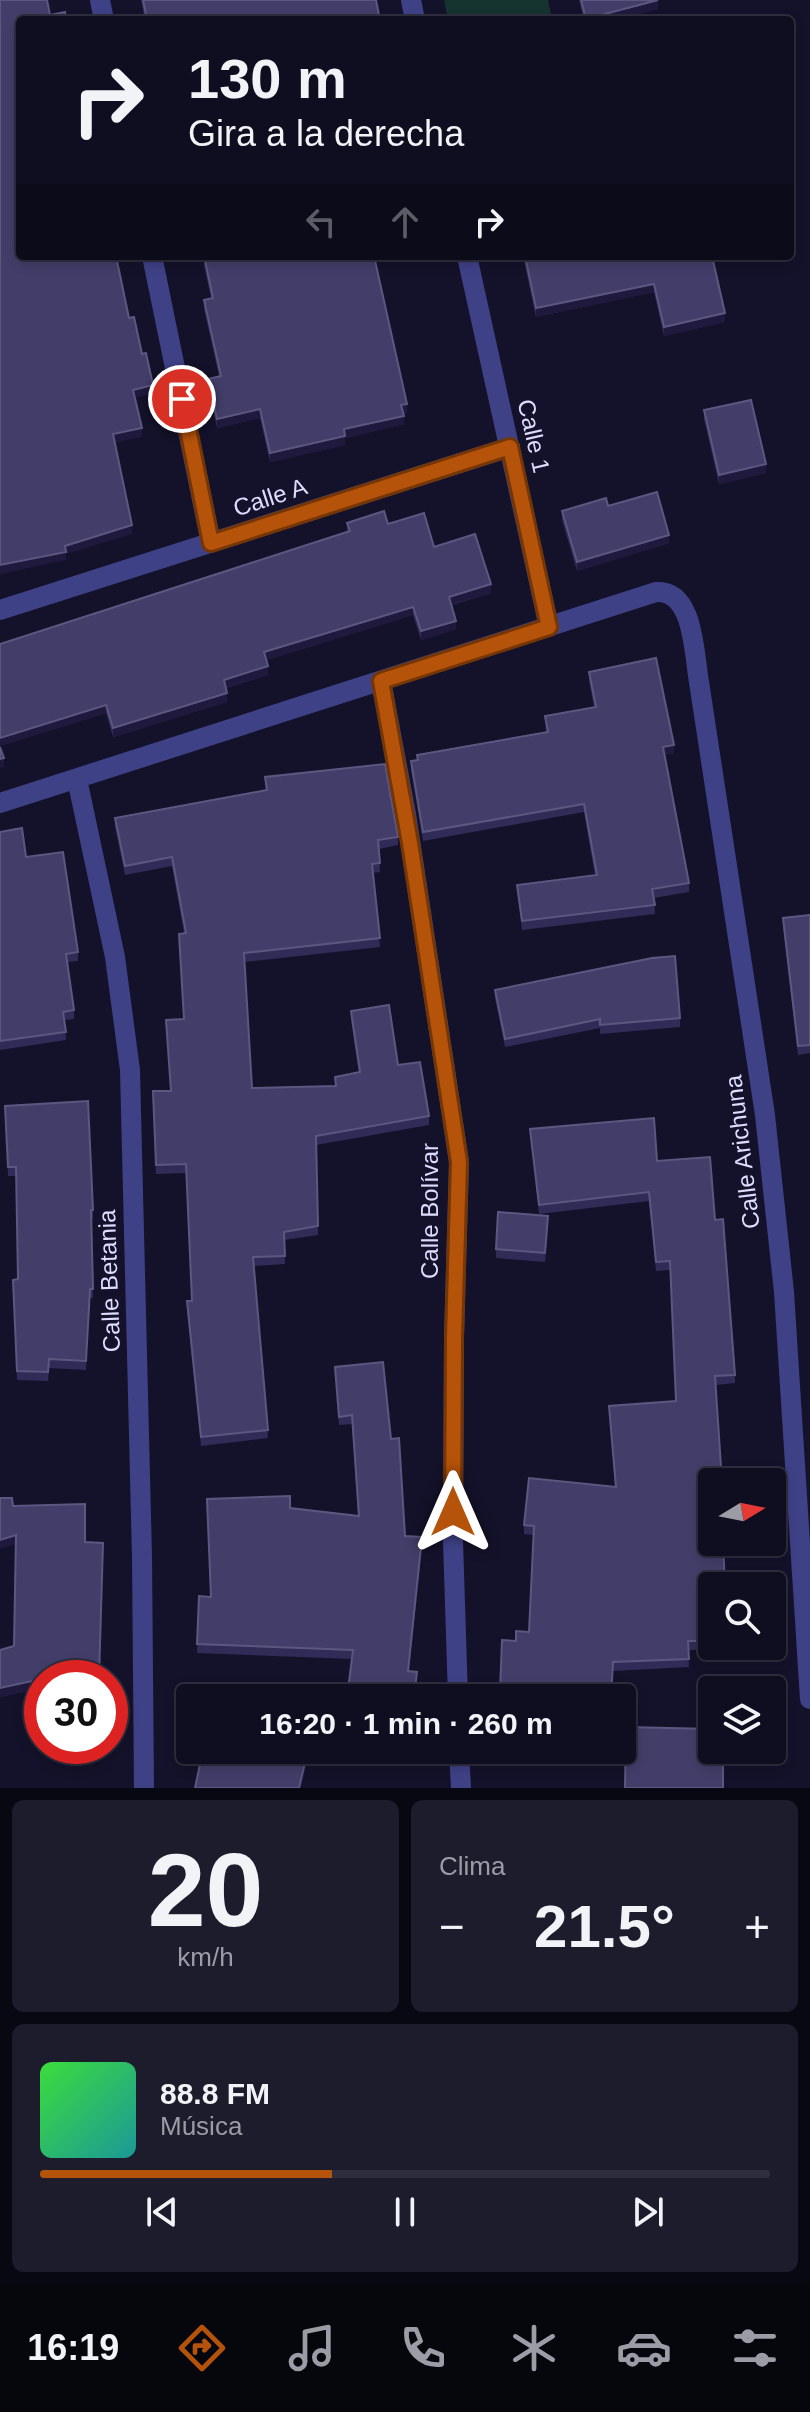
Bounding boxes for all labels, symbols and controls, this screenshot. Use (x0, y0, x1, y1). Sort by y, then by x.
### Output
text: 130 m (188, 47, 347, 110)
icon: right (56, 48, 160, 152)
text: Gira a la derecha (188, 113, 464, 154)
icon: left (299, 200, 343, 244)
icon: ahead (383, 200, 427, 244)
icon: right (467, 200, 511, 244)
pin (148, 365, 216, 433)
icon: arrive (160, 377, 204, 421)
street label: Calle 1 (512, 397, 556, 475)
street label: Calle A (230, 472, 310, 522)
street label: Calle Arichuna (719, 1073, 765, 1230)
street label: Calle Bolívar (416, 1143, 443, 1279)
street label: Calle Betania (93, 1209, 125, 1353)
north arrow (698, 1468, 786, 1556)
map controls (698, 1468, 786, 1764)
position arrow (411, 1470, 495, 1554)
button: search (698, 1572, 786, 1660)
speed limit sign: 30 (24, 1660, 128, 1764)
button: layers (698, 1676, 786, 1764)
text: 16:20 · 1 min · 260 m (259, 1707, 553, 1740)
text: 20 (148, 1832, 263, 1948)
text: Clima (439, 1851, 505, 1881)
text: 21.5° (534, 1893, 675, 1960)
text: − (439, 1902, 465, 1951)
text: + (744, 1902, 770, 1951)
text: km/h (177, 1942, 234, 1972)
text: 88.8 FM (160, 2077, 270, 2110)
text: Música (160, 2111, 242, 2141)
icon: previous (140, 2190, 184, 2234)
icon: pause (383, 2190, 427, 2234)
icon: next (626, 2190, 670, 2234)
icon: directions (174, 2320, 230, 2376)
icon: music (284, 2320, 340, 2376)
icon: phone (395, 2320, 451, 2376)
icon: climate (506, 2320, 562, 2376)
icon: car (616, 2320, 672, 2376)
icon: filters (727, 2320, 783, 2376)
text: 16:19 (27, 2327, 119, 2368)

